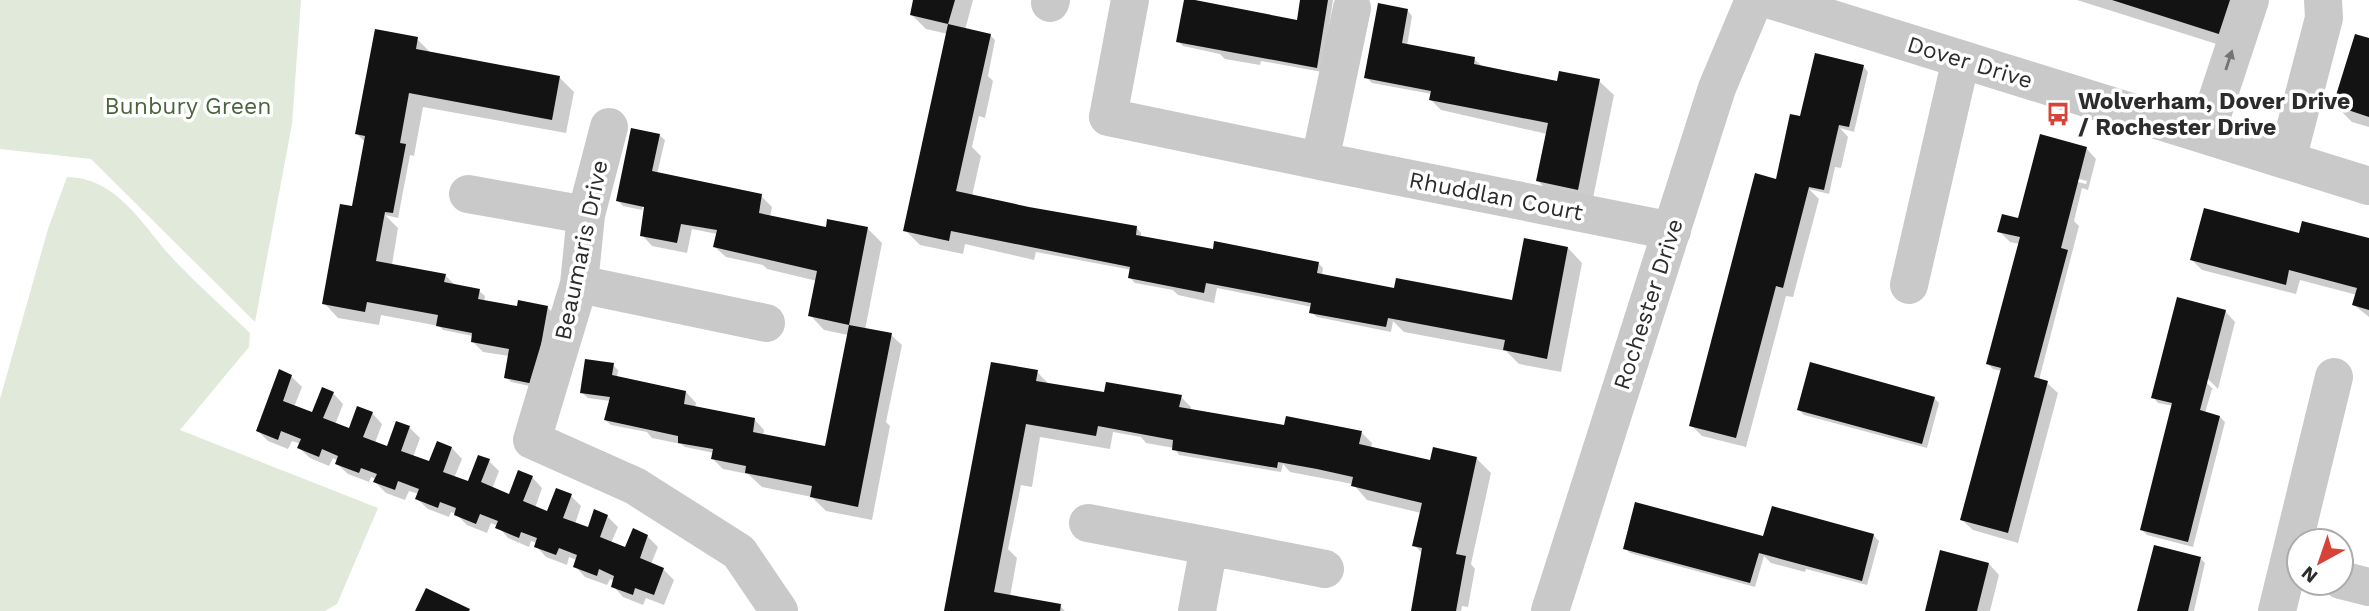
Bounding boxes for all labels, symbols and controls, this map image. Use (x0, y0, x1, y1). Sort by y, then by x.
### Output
street label: Dover Drive (1904, 31, 2036, 94)
one-way arrow (2225, 50, 2235, 71)
place label: Wolverham, Dover Drive / Rochester Drive (2078, 88, 2350, 141)
park label: Bunbury Green (104, 93, 272, 120)
bus stop icon: Wolverham, Dover Drive / Rochester Drive (2044, 100, 2072, 128)
street label: Beaumaris Drive (549, 158, 614, 342)
street label: Rhuddlan Court (1407, 166, 1586, 227)
street label: Rochester Drive (1608, 215, 1689, 393)
north arrow (2285, 527, 2355, 597)
text: N (2297, 561, 2322, 588)

